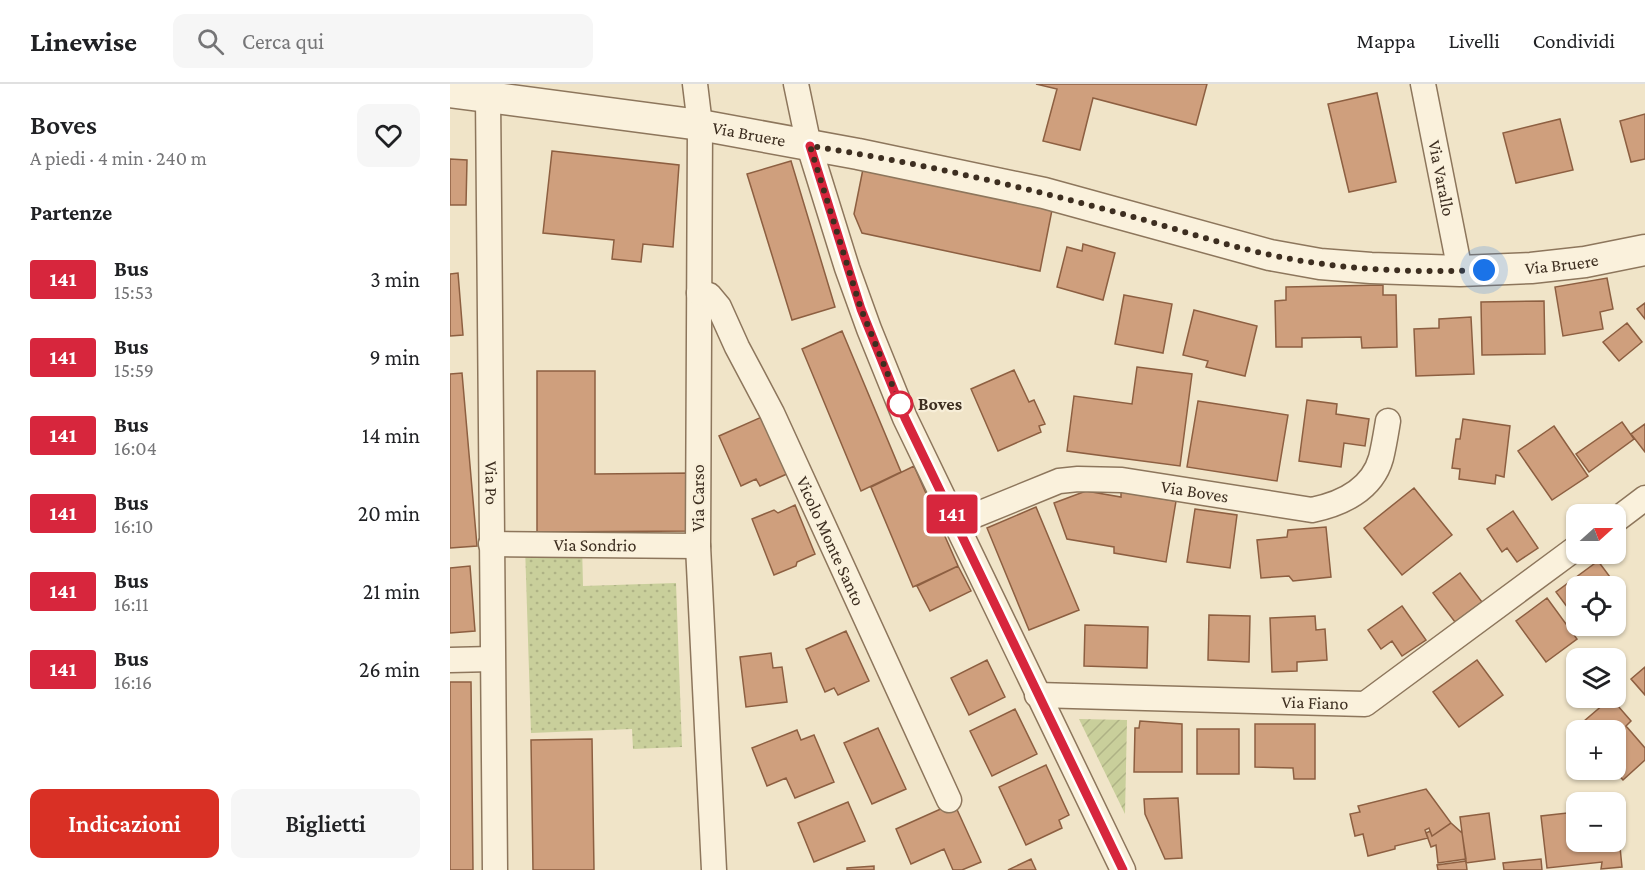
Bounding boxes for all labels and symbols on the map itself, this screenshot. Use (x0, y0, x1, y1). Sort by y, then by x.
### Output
street label: Via Bruere (711, 117, 787, 151)
street label: Via Varallo (1424, 138, 1459, 218)
street label: Via Bruere (1524, 250, 1600, 278)
your location (1469, 255, 1499, 285)
marker: Boves (887, 391, 913, 417)
place label: Boves (918, 394, 962, 414)
street label: Via Po (481, 461, 502, 505)
street label: Via Carso (688, 464, 708, 532)
street label: Vicolo Monte Santo (792, 473, 869, 609)
street label: Via Boves (1159, 476, 1230, 507)
line badge: 141 (918, 494, 986, 534)
north arrow (1566, 504, 1626, 564)
street label: Via Sondrio (553, 535, 637, 555)
street label: Via Fiano (1281, 692, 1349, 714)

